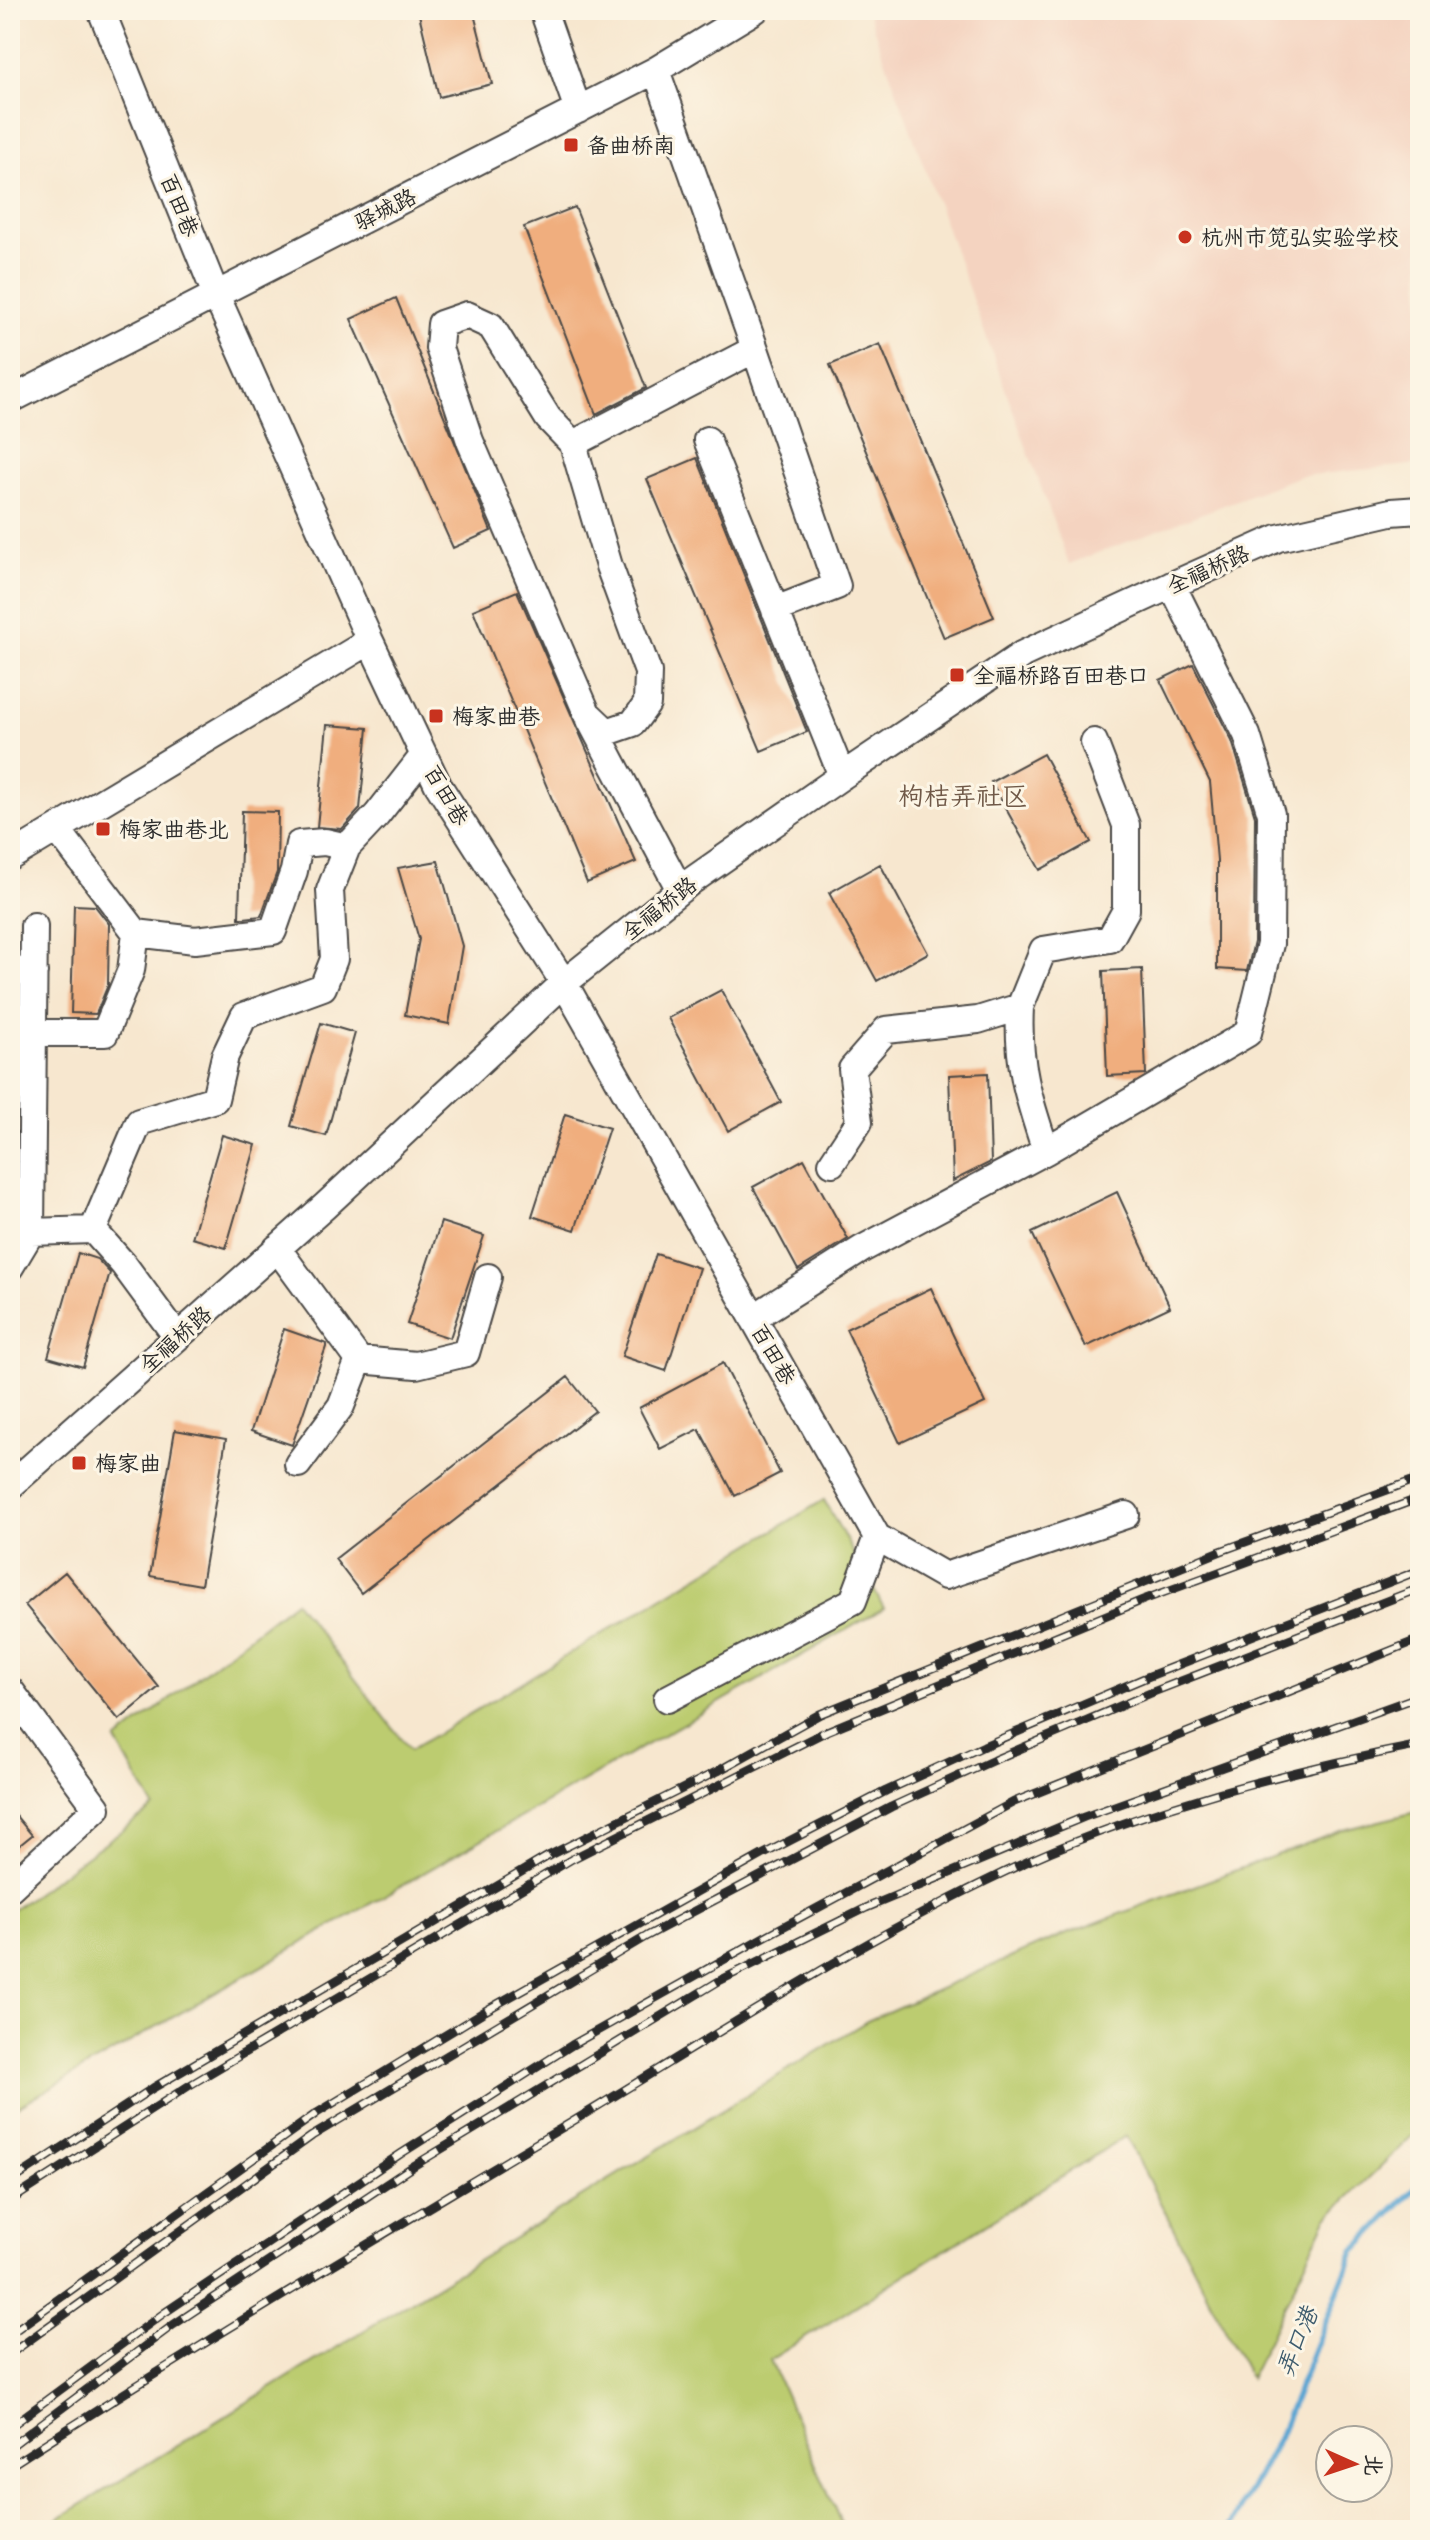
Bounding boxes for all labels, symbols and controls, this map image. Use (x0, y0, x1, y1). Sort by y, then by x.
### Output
place label: 备曲桥南 (587, 134, 675, 162)
marker: 备曲桥南 (562, 136, 580, 154)
street label: 百田巷 (152, 171, 202, 242)
street label: 驿城路 (351, 184, 422, 239)
place label: 杭州市笕弘实验学校 (1201, 227, 1399, 254)
marker: 杭州市笕弘实验学校 (1176, 228, 1194, 246)
street label: 全福桥路 (1163, 541, 1255, 602)
place label: 全福桥路百田巷口 (973, 664, 1149, 692)
marker: 全福桥路百田巷口 (948, 666, 966, 684)
place label: 梅家曲巷 (452, 705, 540, 733)
marker: 梅家曲巷 (427, 707, 445, 725)
street label: 百田巷 (416, 761, 472, 832)
district label: 枸桔弄社区 (898, 784, 1028, 816)
place label: 梅家曲巷北 (119, 818, 229, 846)
marker: 梅家曲巷北 (94, 820, 112, 838)
street label: 全福桥路 (618, 872, 704, 948)
street label: 全福桥路 (135, 1301, 219, 1381)
street label: 百田巷 (743, 1320, 799, 1391)
place label: 梅家曲 (95, 1452, 161, 1480)
marker: 梅家曲 (70, 1454, 88, 1472)
water label: 弄口港 (1272, 2302, 1328, 2382)
north arrow (1314, 2424, 1394, 2504)
text: 北 (1356, 2453, 1384, 2477)

